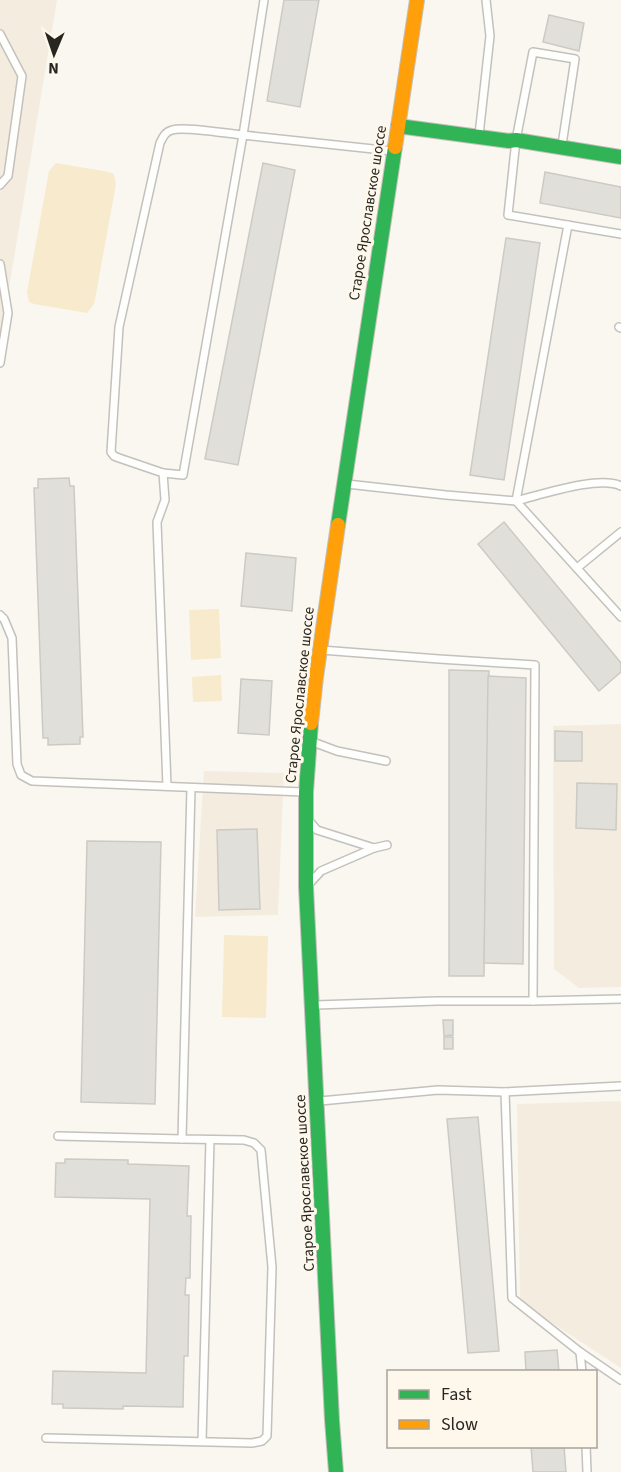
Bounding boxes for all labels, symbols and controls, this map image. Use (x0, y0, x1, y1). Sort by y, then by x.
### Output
north arrow (24, 24, 84, 84)
text: N (48, 57, 59, 79)
street label: Старое Ярославское шоссе (344, 124, 392, 302)
street label: Старое Ярославское шоссе (280, 606, 320, 784)
street label: Старое Ярославское шоссе (290, 1094, 320, 1272)
legend (387, 1370, 597, 1448)
text: Fast (441, 1382, 472, 1407)
text: Slow (441, 1412, 478, 1437)

